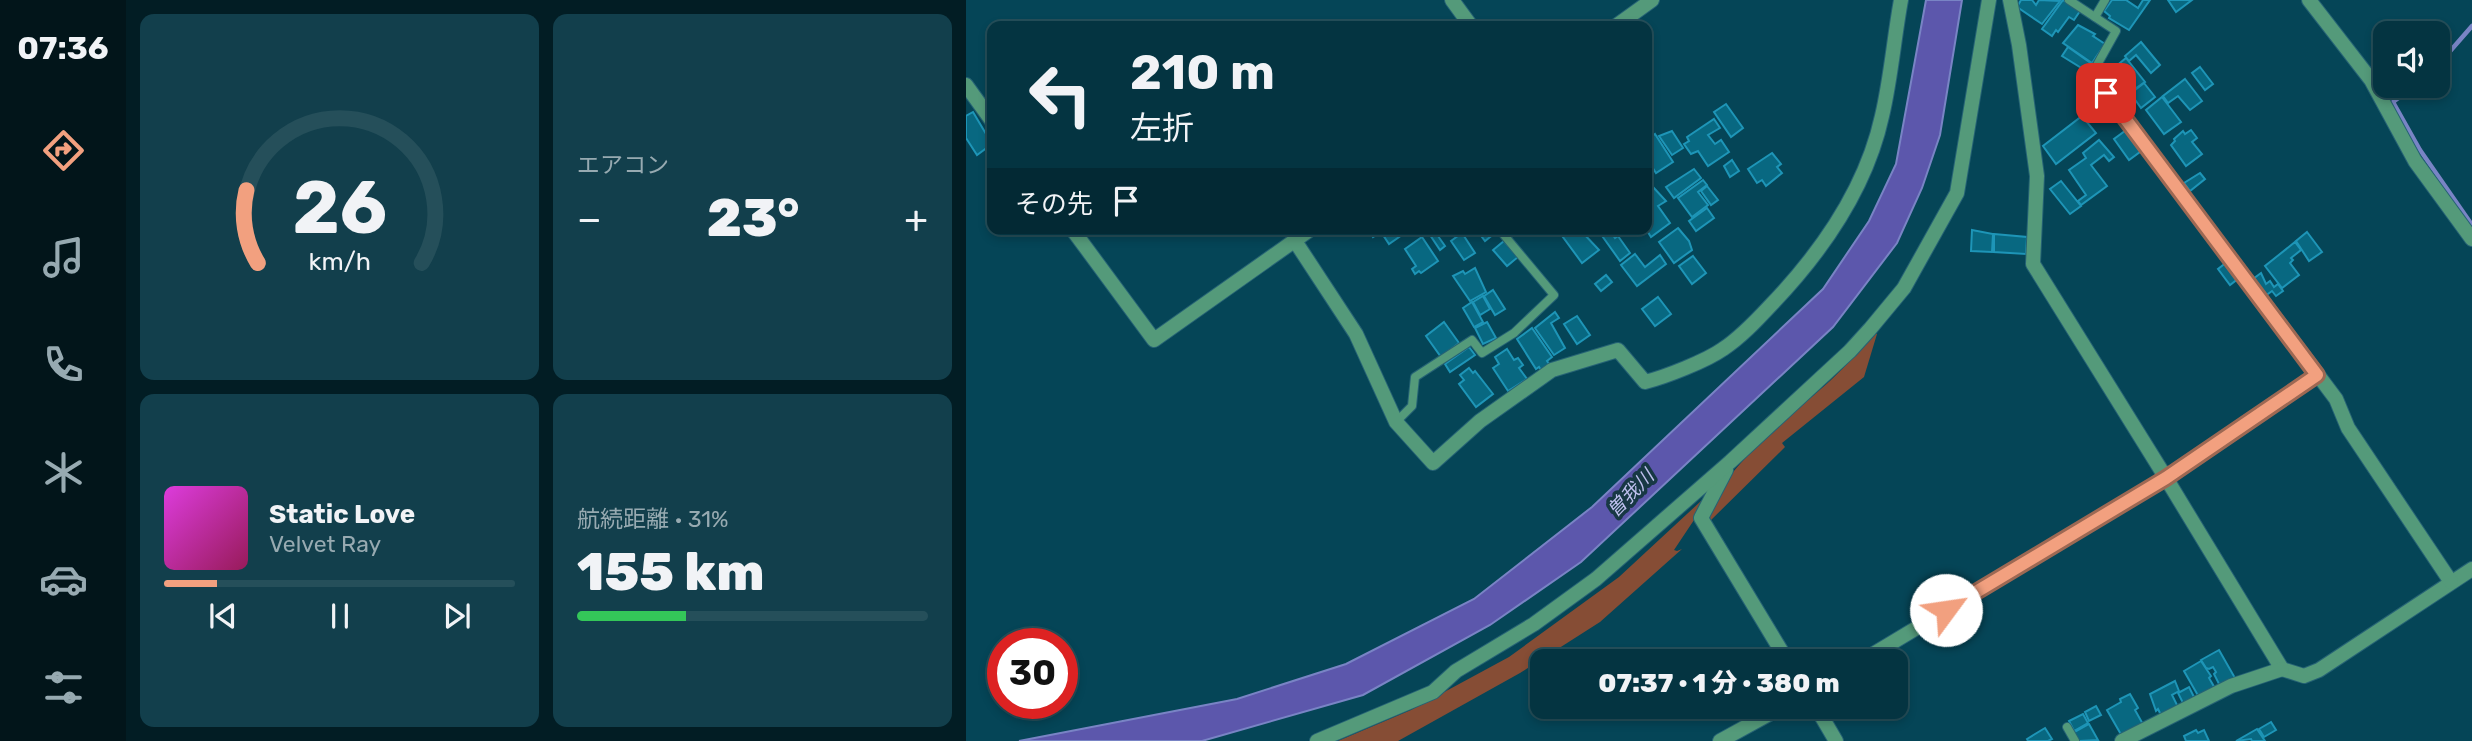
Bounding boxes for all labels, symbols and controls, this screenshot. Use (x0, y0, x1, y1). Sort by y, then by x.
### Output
map controls (2373, 21, 2450, 98)
button: sound (2373, 21, 2450, 98)
text: 07:36 (17, 29, 109, 67)
text: 210 m (1130, 43, 1275, 101)
icon: left (1015, 49, 1106, 140)
pin (2076, 63, 2136, 123)
icon: arrive (2087, 74, 2125, 112)
text: 左折 (1130, 109, 1194, 147)
icon: directions (39, 126, 88, 175)
text: エアコン (577, 151, 669, 179)
text: 26 (292, 165, 387, 251)
icon: arrive (1107, 182, 1145, 220)
text: 23° (707, 187, 799, 249)
text: その先 (1015, 189, 1093, 220)
text: − (577, 196, 602, 242)
text: + (904, 196, 928, 242)
icon: music (39, 233, 88, 282)
text: km/h (308, 247, 371, 276)
icon: phone (39, 340, 88, 389)
icon: climate (39, 448, 88, 497)
water label: 曽我川 (1602, 463, 1660, 522)
text: Static Love (269, 499, 415, 530)
text: 航続距離 · 31% (577, 505, 729, 533)
text: Velvet Ray (269, 530, 381, 558)
text: 155 km (577, 541, 764, 603)
icon: car (39, 555, 88, 604)
position arrow (1909, 573, 1983, 647)
icon: previous (204, 597, 242, 635)
icon: pause (321, 597, 359, 635)
icon: next (438, 597, 476, 635)
speed limit sign: 30 (987, 628, 1078, 719)
icon: filters (39, 663, 88, 712)
text: 07:37 · 1 分 · 380 m (1598, 668, 1840, 699)

